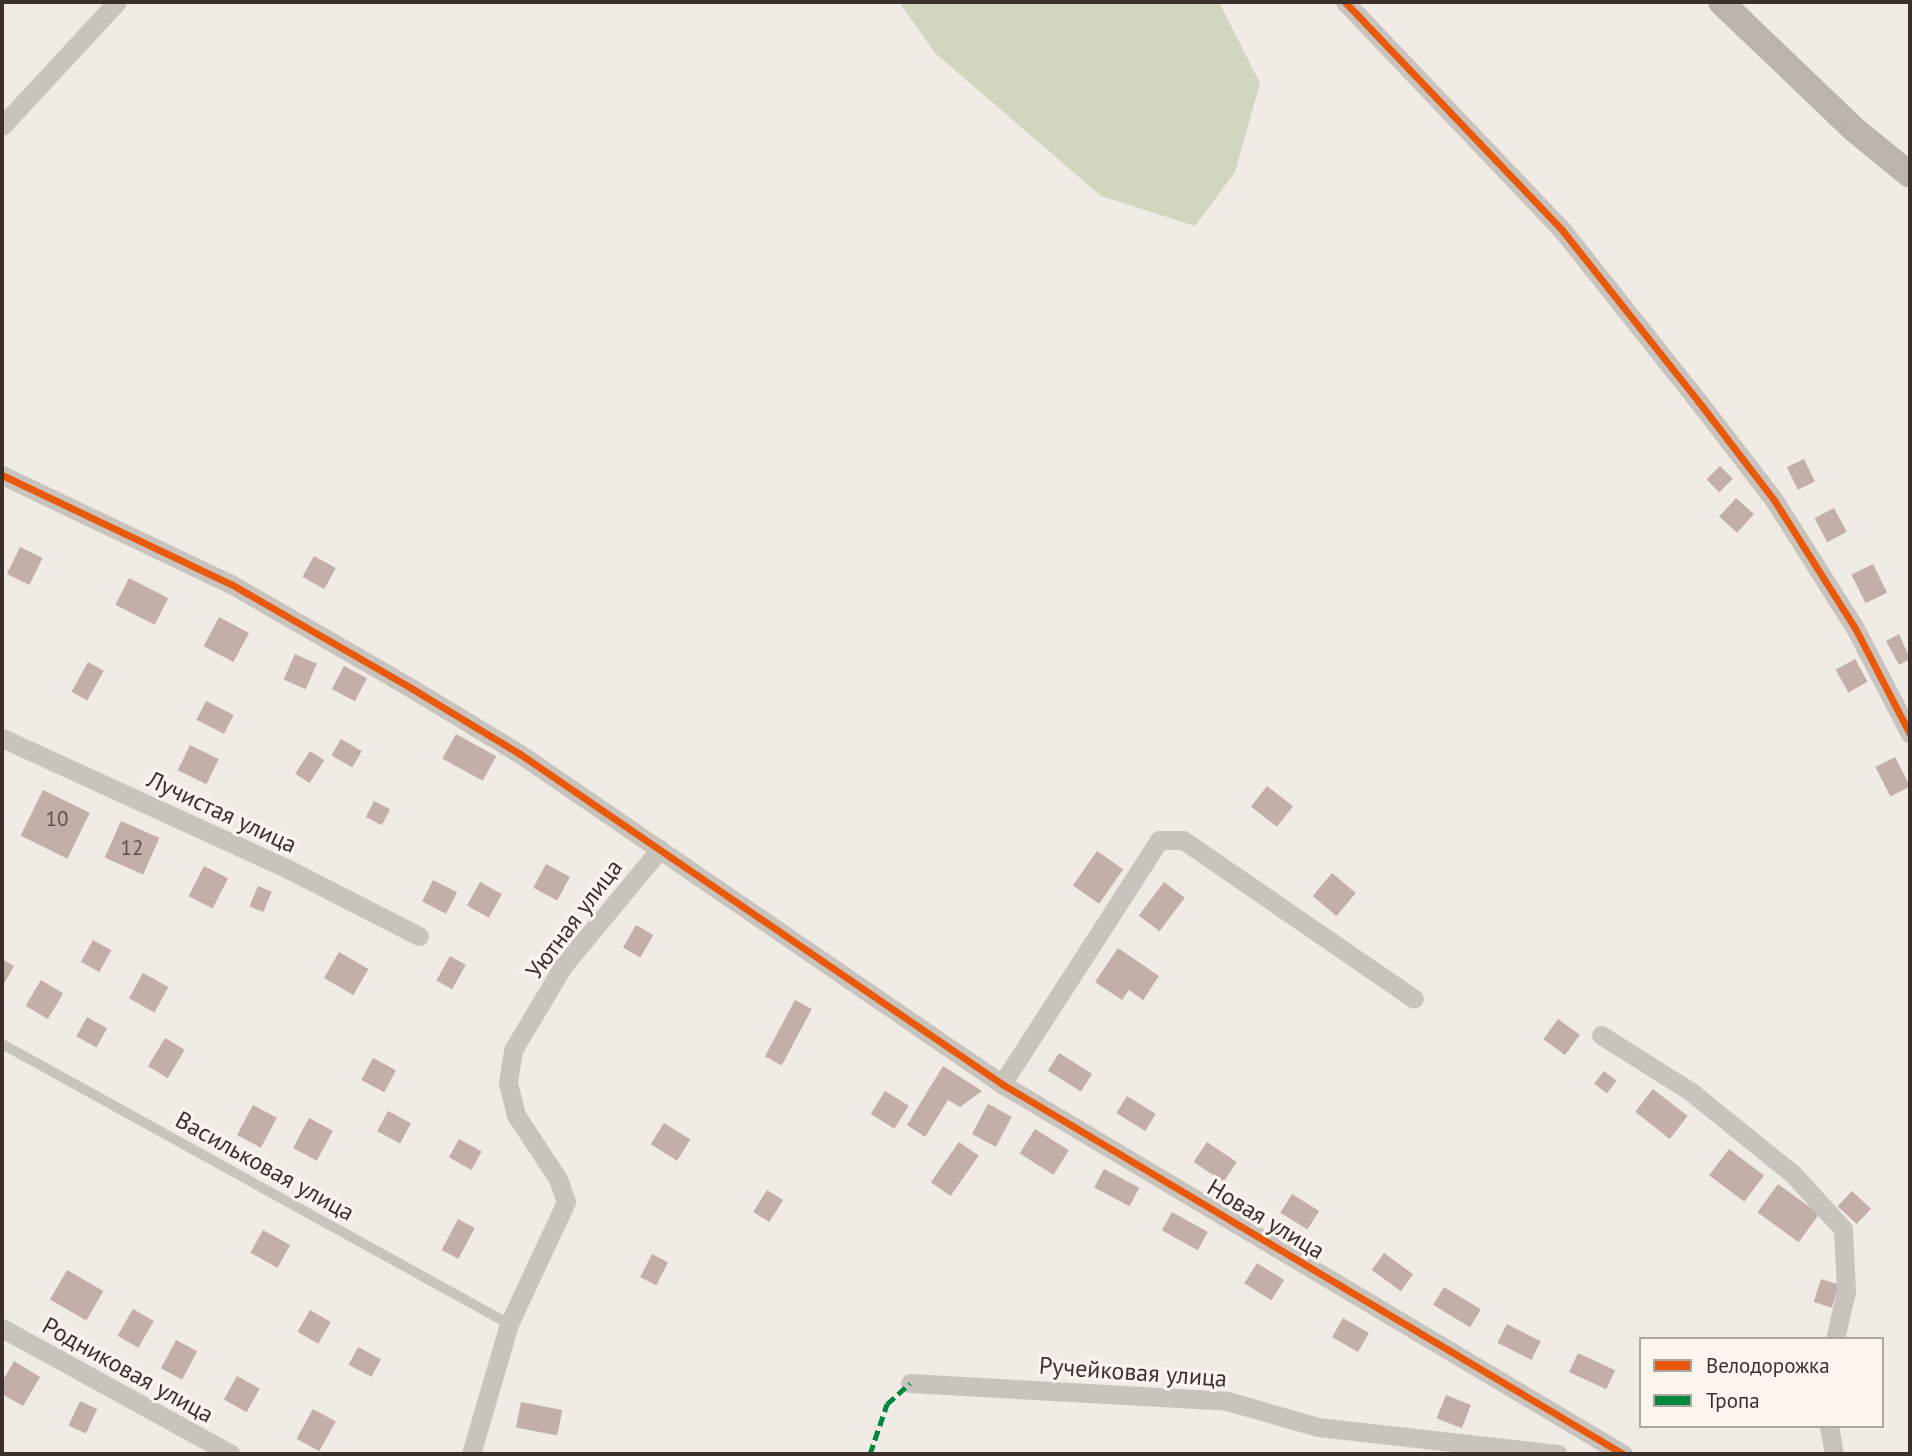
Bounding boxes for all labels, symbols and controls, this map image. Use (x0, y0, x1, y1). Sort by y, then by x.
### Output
street label: Лучистая улица (143, 765, 301, 859)
house number: 10 (46, 806, 68, 832)
house number: 12 (121, 835, 143, 861)
street label: Уютная улица (520, 854, 628, 984)
street label: Васильковая улица (171, 1105, 359, 1227)
street label: Новая улица (1202, 1173, 1330, 1265)
street label: Родниковая улица (37, 1311, 219, 1429)
legend (1639, 1337, 1884, 1428)
street label: Ручейковая улица (1038, 1351, 1228, 1393)
text: Велодорожка (1706, 1352, 1830, 1379)
text: Тропа (1706, 1387, 1760, 1414)

